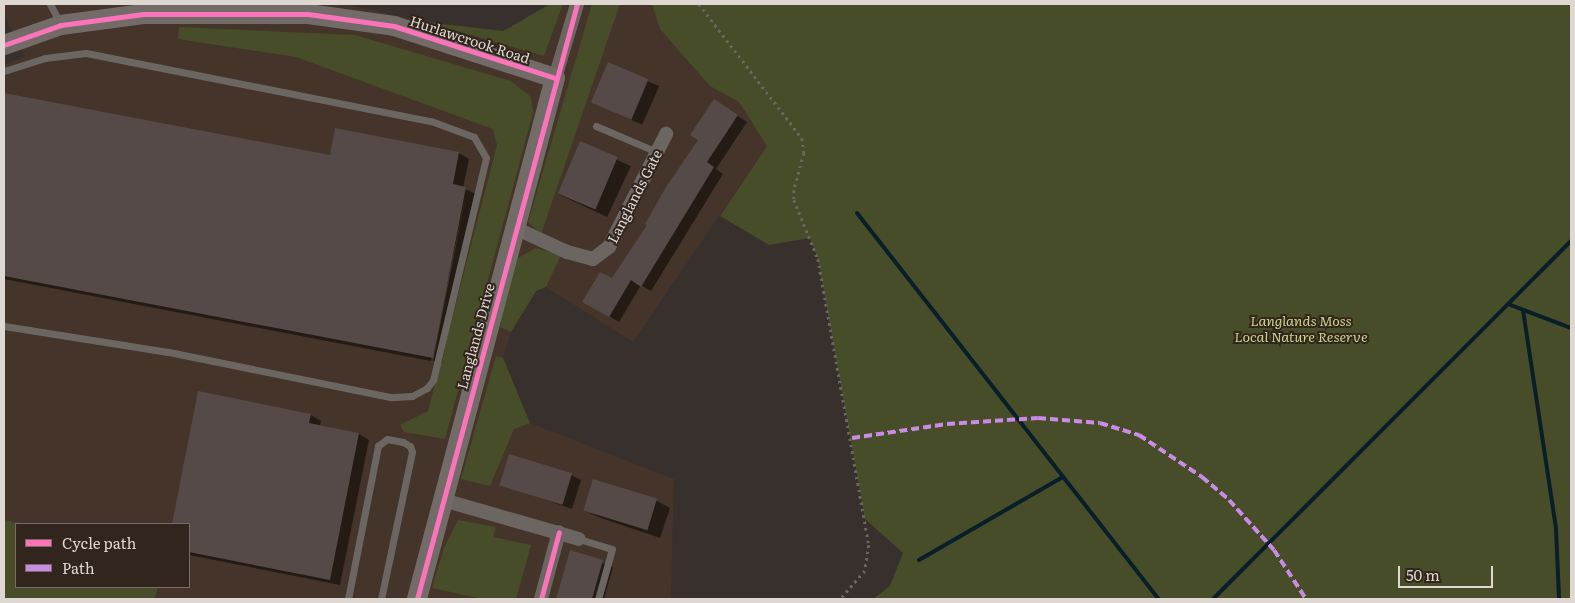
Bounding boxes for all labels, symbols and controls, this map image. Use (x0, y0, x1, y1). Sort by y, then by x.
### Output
street label: Hurlawcrook Road (408, 12, 532, 66)
street label: Langlands Gate (603, 146, 665, 246)
street label: Langlands Drive (453, 281, 497, 391)
park label: Langlands Moss Local Nature Reserve (1234, 312, 1368, 344)
legend (15, 523, 190, 588)
text: Cycle path (62, 531, 136, 554)
text: Path (62, 556, 95, 579)
scale bar (1400, 556, 1495, 588)
text: 50 m (1406, 563, 1440, 586)

